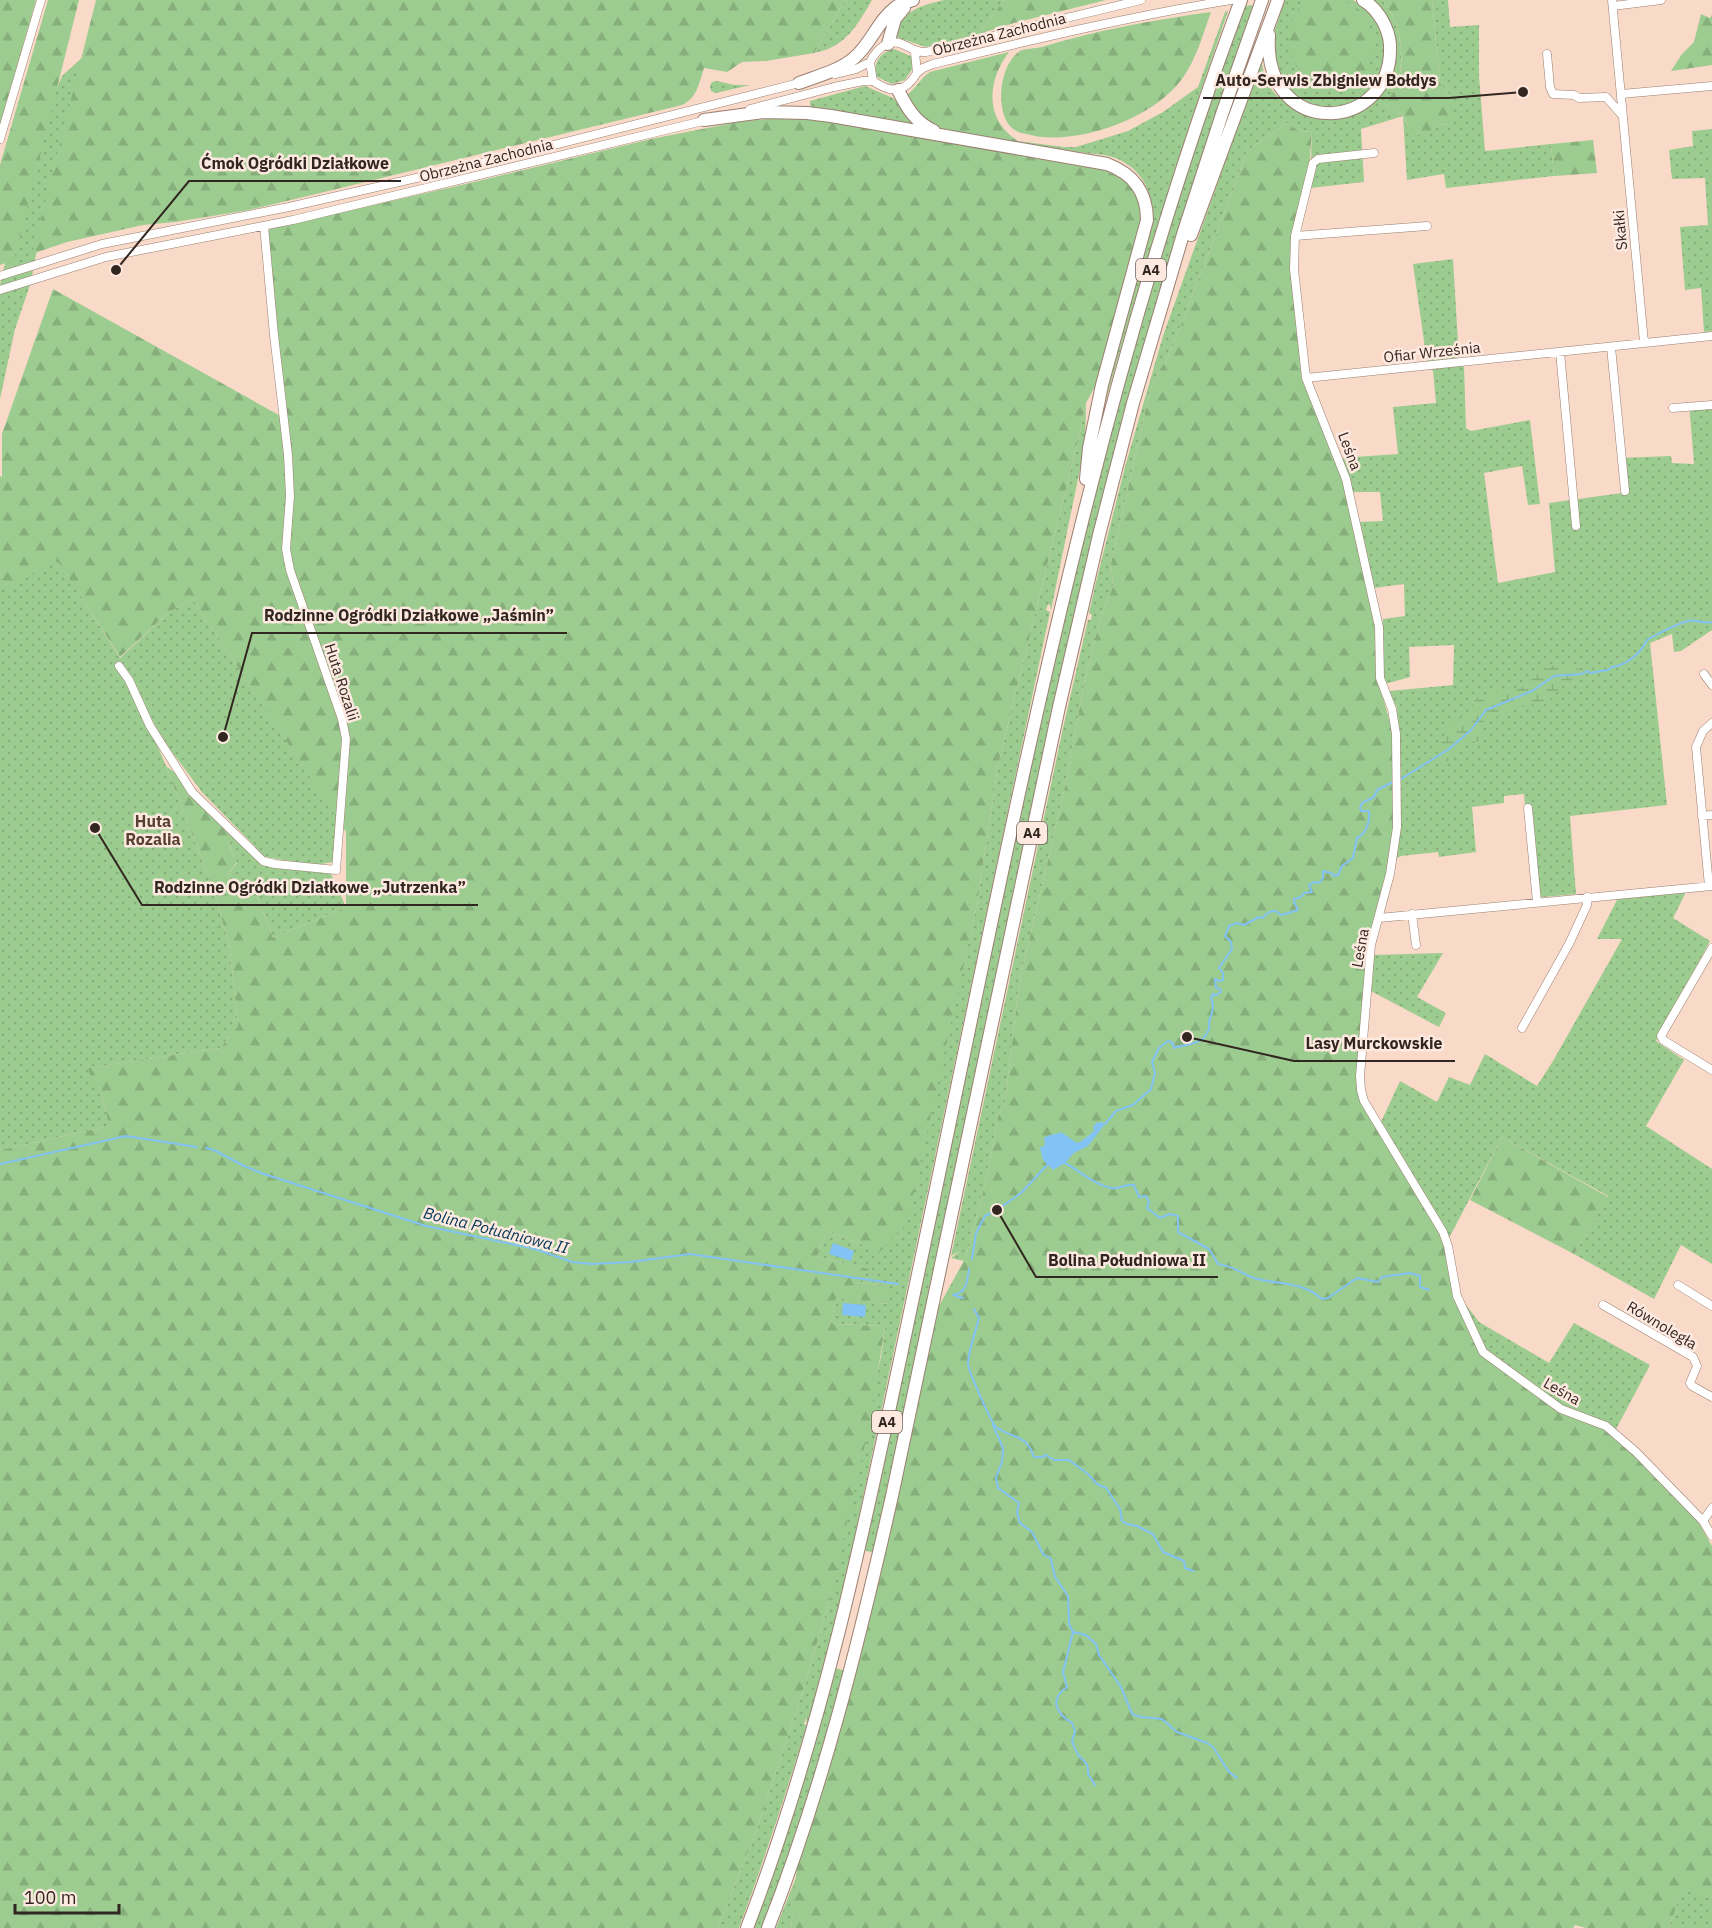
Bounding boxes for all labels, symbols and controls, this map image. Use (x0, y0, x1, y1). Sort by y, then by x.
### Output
street label: Obrzeżna Zachodnia (930, 8, 1068, 60)
callout: Auto-Serwis Zbigniew Bołdys (1203, 64, 1449, 98)
text: Auto-Serwis Zbigniew Bołdys (1215, 70, 1437, 90)
street label: Obrzeżna Zachodnia (417, 134, 555, 186)
callout: Ćmok Ogródki Działkowe (189, 147, 401, 181)
text: Ćmok Ogródki Działkowe (201, 152, 389, 173)
street label: Skałki (1609, 209, 1631, 251)
road number: A4 (1136, 259, 1166, 281)
street label: Ofiar Września (1383, 337, 1481, 367)
street label: Leśna (1334, 429, 1366, 473)
callout: Rodzinne Ogródki Działkowe „Jaśmin” (252, 599, 567, 633)
text: Rodzinne Ogródki Działkowe „Jaśmin” (264, 605, 554, 625)
street label: Huta Rozalii (321, 641, 363, 723)
district label: Huta Rozalia (125, 811, 181, 849)
road number: A4 (1017, 822, 1047, 844)
callout: Rodzinne Ogródki Działkowe „Jutrzenka” (142, 871, 478, 905)
text: Rodzinne Ogródki Działkowe „Jutrzenka” (154, 877, 466, 897)
street label: Leśna (1347, 927, 1373, 969)
callout: Lasy Murckowskie (1294, 1027, 1455, 1061)
text: Lasy Murckowskie (1305, 1033, 1443, 1053)
water label: Bolina Południowa II (421, 1202, 571, 1258)
callout: Bolina Południowa II (1036, 1243, 1218, 1277)
text: Bolina Południowa II (1048, 1250, 1206, 1270)
street label: Równoległa (1623, 1297, 1701, 1353)
street label: Leśna (1540, 1373, 1584, 1409)
road number: A4 (872, 1411, 902, 1433)
scale bar (15, 1877, 118, 1915)
text: 100 m (24, 1886, 76, 1909)

